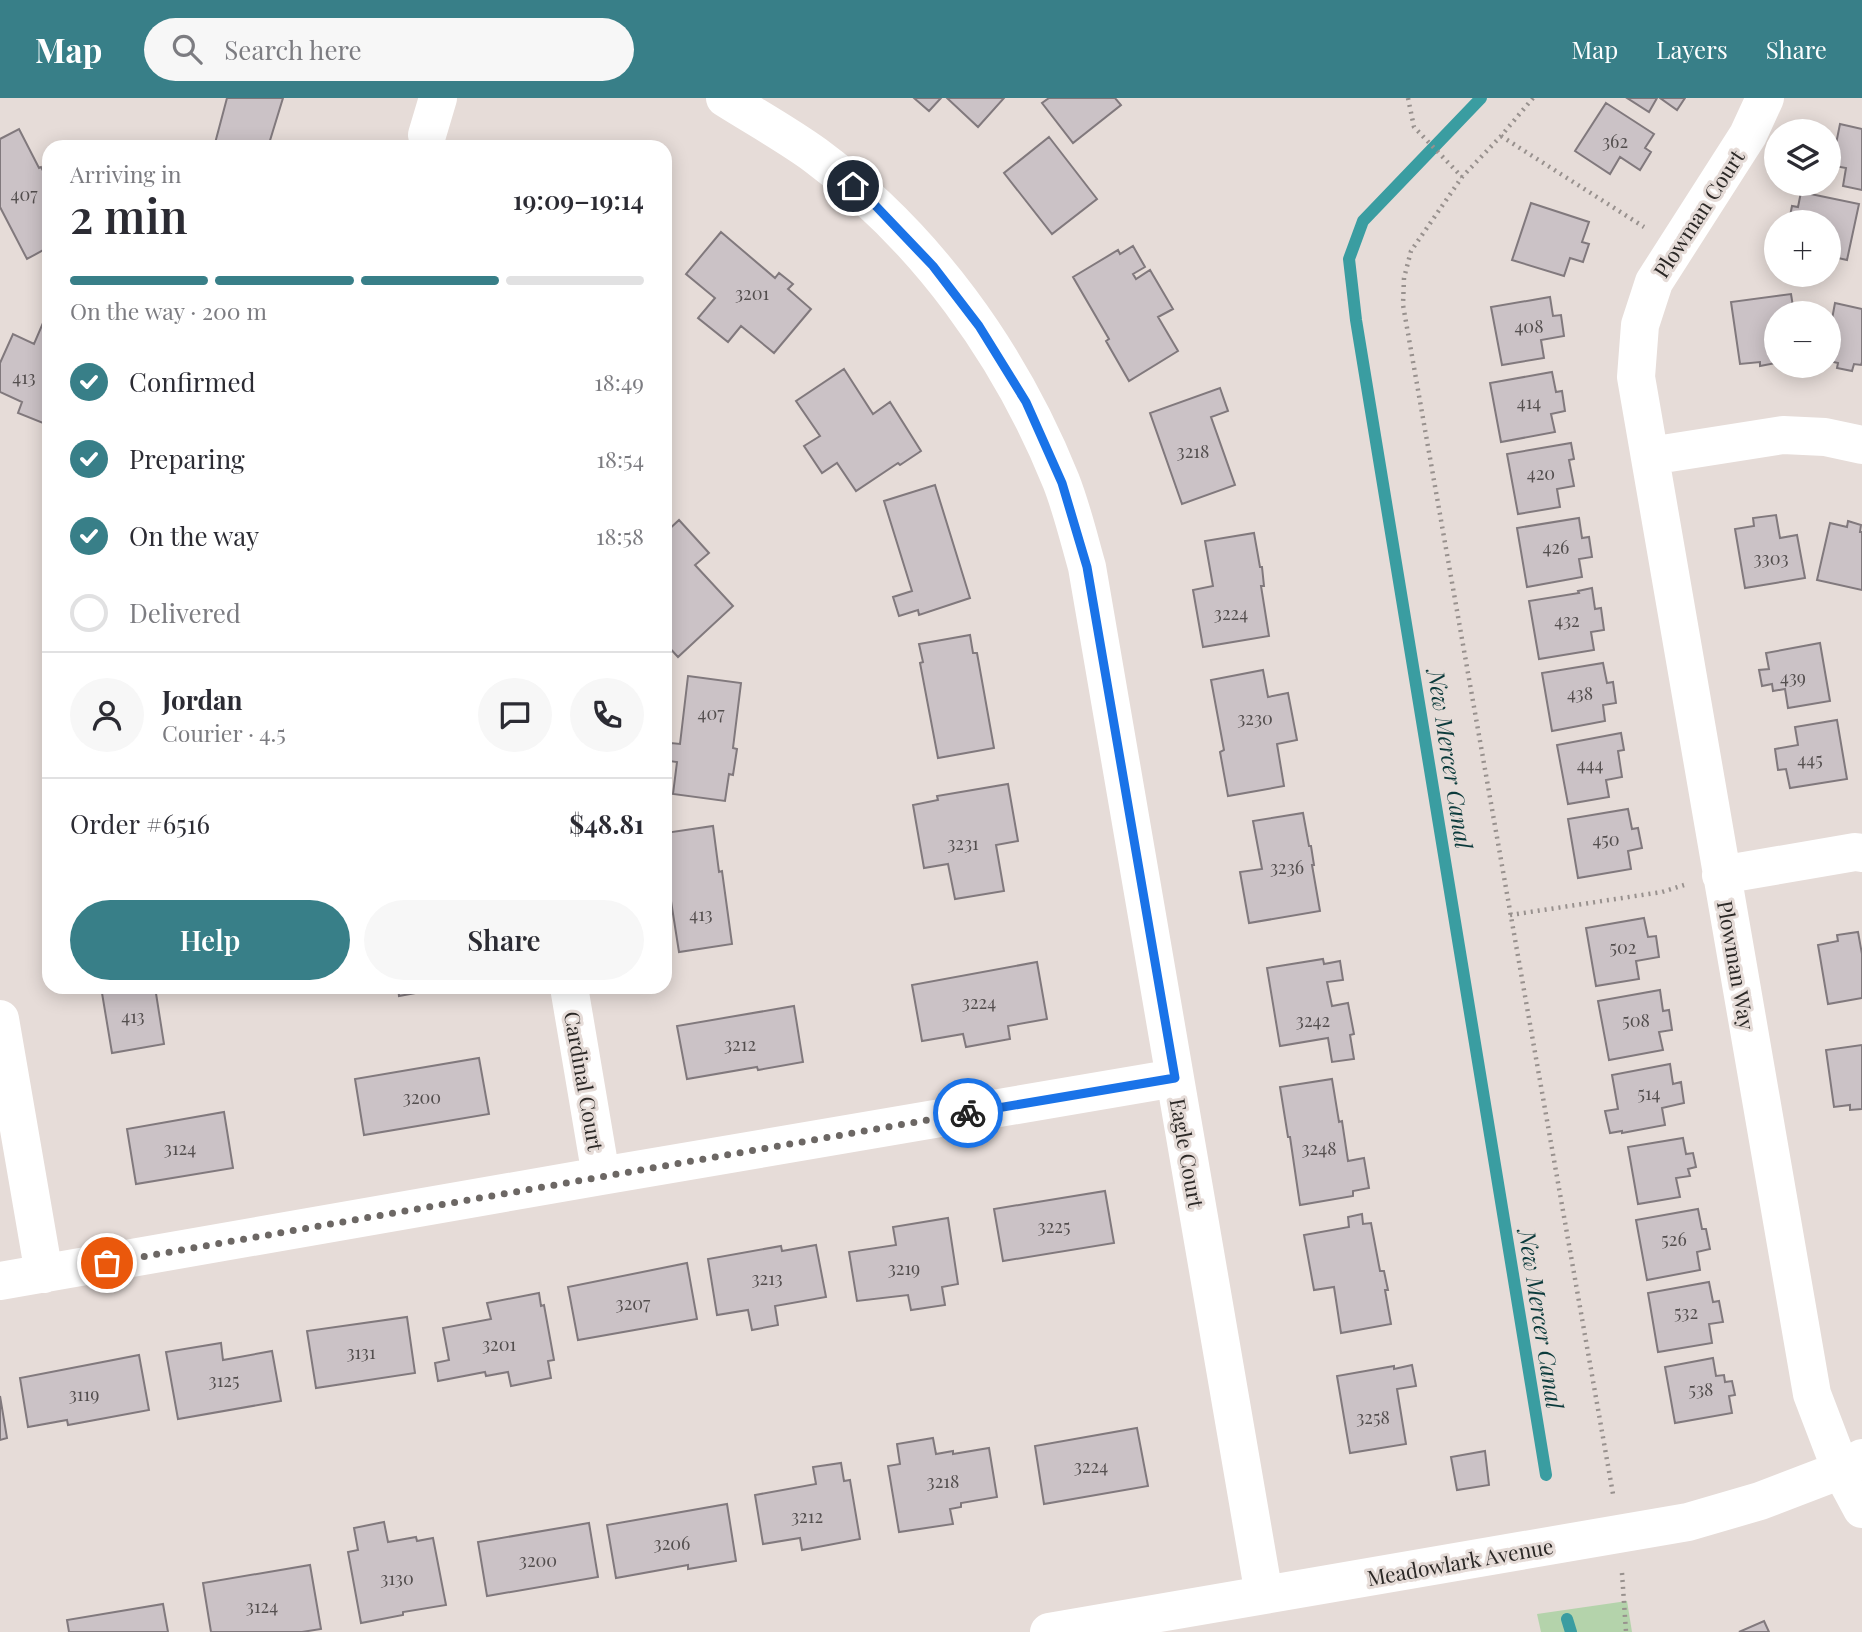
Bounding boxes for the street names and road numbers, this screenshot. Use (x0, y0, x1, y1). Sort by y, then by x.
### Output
street label: Plowman Court (1646, 143, 1750, 282)
street label: Plowman Way (1712, 898, 1762, 1032)
street label: Cardinal Court (559, 1009, 611, 1154)
street label: Eagle Court (1165, 1096, 1212, 1211)
street label: Meadowlark Avenue (1365, 1531, 1555, 1591)

